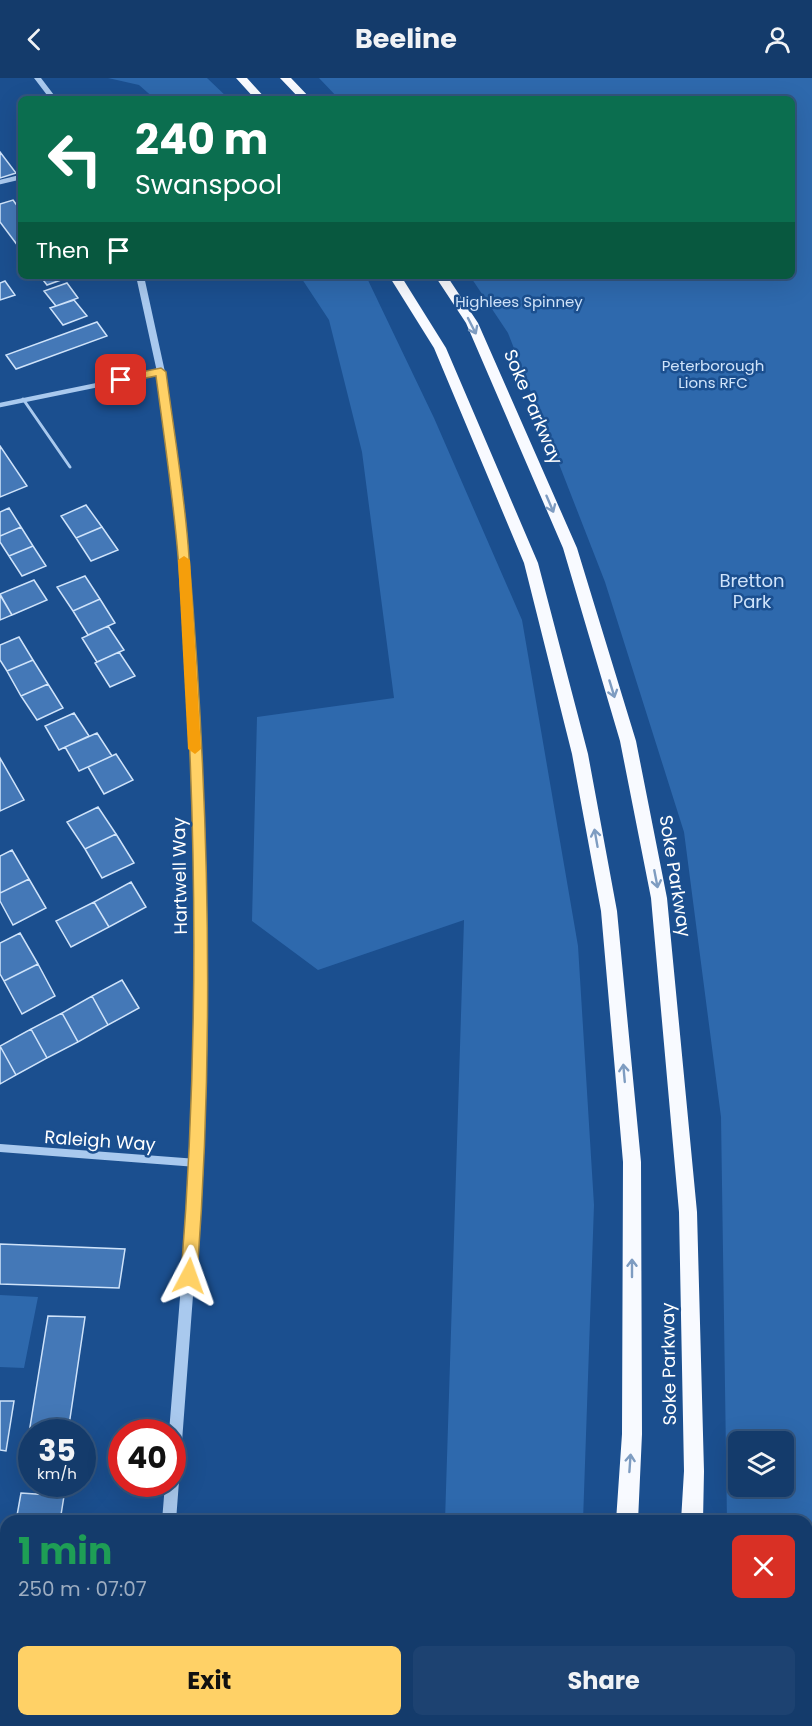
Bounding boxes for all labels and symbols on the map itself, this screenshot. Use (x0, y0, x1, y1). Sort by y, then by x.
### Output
park label: Highlees Spinney (455, 291, 583, 312)
one-way arrow (467, 316, 479, 334)
street label: Soke Parkway (498, 345, 569, 468)
pin (95, 354, 146, 405)
park label: Peterborough Lions RFC (662, 355, 764, 393)
one-way arrow (545, 495, 557, 513)
park label: Bretton Park (719, 568, 785, 614)
one-way arrow (607, 679, 618, 698)
street label: Soke Parkway (654, 813, 697, 939)
street label: Hartwell Way (166, 817, 193, 935)
one-way arrow (590, 829, 601, 848)
one-way arrow (651, 869, 662, 888)
one-way arrow (618, 1064, 629, 1084)
street label: Raleigh Way (44, 1124, 157, 1157)
position arrow (157, 1244, 221, 1308)
one-way arrow (626, 1258, 638, 1278)
street label: Soke Parkway (655, 1302, 682, 1426)
speed limit sign: 40 (108, 1419, 186, 1497)
one-way arrow (625, 1453, 636, 1473)

